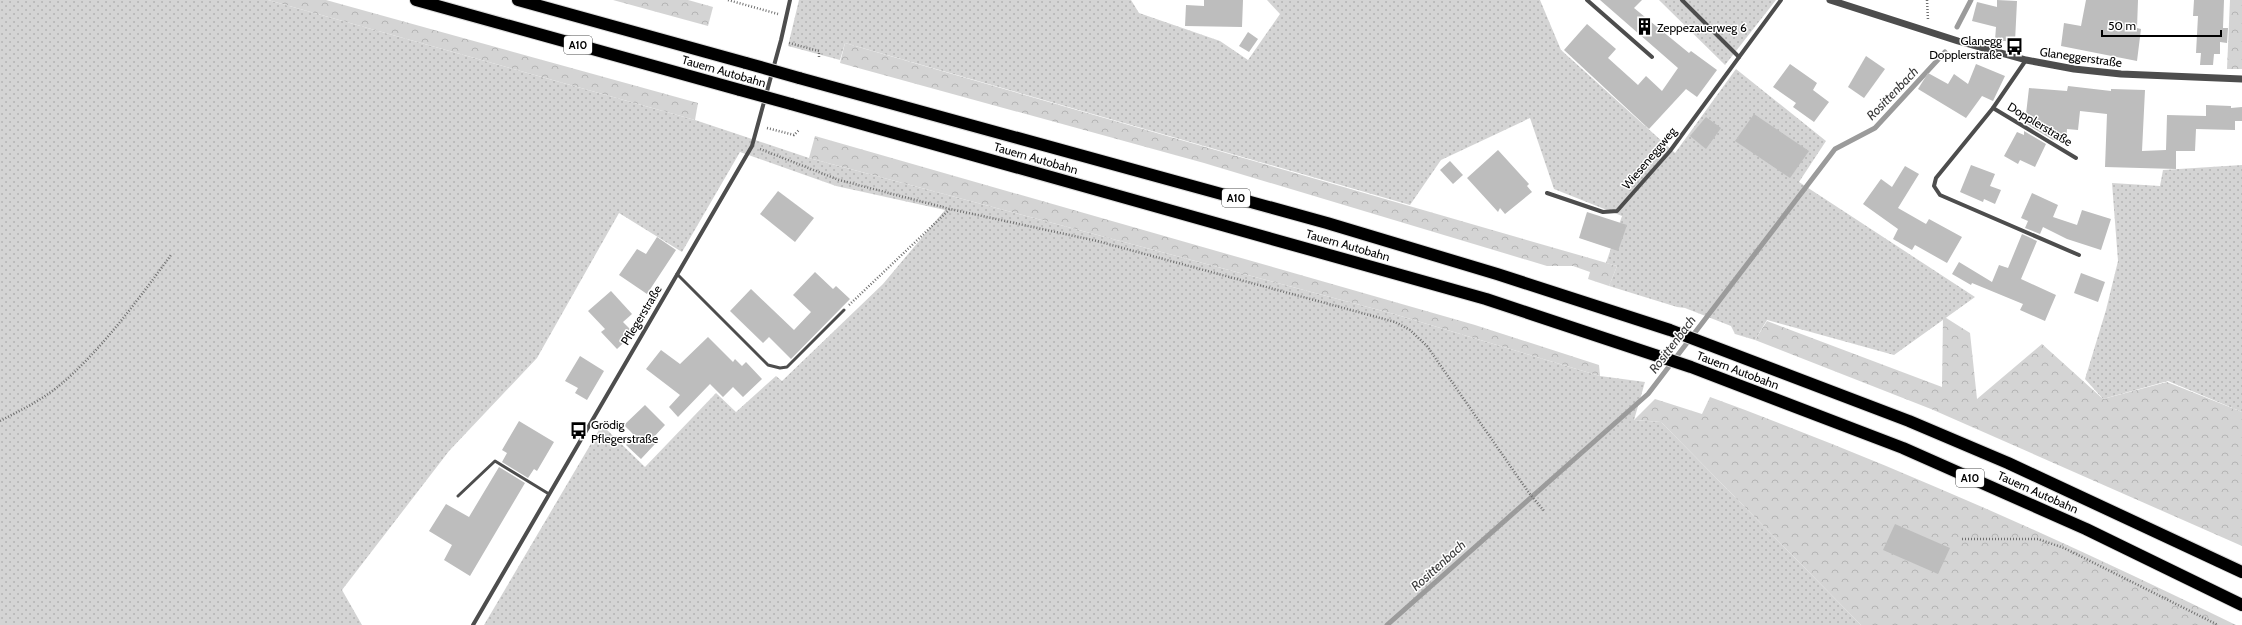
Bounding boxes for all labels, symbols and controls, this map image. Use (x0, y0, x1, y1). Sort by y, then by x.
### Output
scale bar (2102, 12, 2221, 38)
building icon: Zeppezauerweg 6 (1634, 17, 1654, 37)
text: 50 m (2108, 18, 2136, 33)
place label: Zeppezauerweg 6 (1657, 20, 1747, 35)
place label: Glanegg Dopplerstraße (1929, 33, 2003, 62)
road number: A10 (564, 36, 592, 54)
bus stop icon: Glanegg Dopplerstraße (2005, 37, 2025, 57)
street label: Glaneggerstraße (2039, 44, 2123, 70)
street label: Tauern Autobahn (680, 52, 768, 90)
water label: Rosittenbach (1863, 63, 1921, 123)
street label: Dopplerstraße (2005, 99, 2075, 149)
street label: Wieseneggweg (1619, 123, 1680, 192)
street label: Tauern Autobahn (992, 139, 1080, 177)
road number: A10 (1222, 189, 1250, 207)
street label: Tauern Autobahn (1304, 226, 1392, 264)
street label: Pflegerstraße (617, 282, 665, 348)
water label: Rosittenbach (1645, 312, 1699, 376)
street label: Tauern Autobahn (1695, 347, 1781, 393)
place label: Grödig Pflegerstraße (591, 417, 658, 446)
bus stop icon: Grödig Pflegerstraße (568, 421, 588, 441)
street label: Tauern Autobahn (1995, 467, 2081, 517)
road number: A10 (1956, 469, 1984, 487)
water label: Rosittenbach (1407, 536, 1469, 594)

